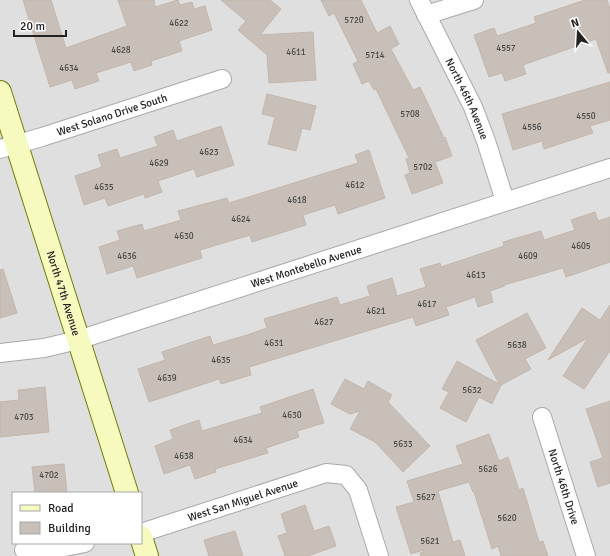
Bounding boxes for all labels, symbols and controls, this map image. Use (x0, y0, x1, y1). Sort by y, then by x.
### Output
scale bar (14, 12, 66, 38)
north arrow (558, 12, 598, 52)
house number: 5720 (344, 15, 364, 26)
text: N (569, 16, 581, 30)
house number: 4622 (169, 18, 189, 29)
text: 20 m (20, 19, 45, 34)
house number: 4557 (496, 43, 516, 54)
house number: 4628 (111, 45, 131, 56)
house number: 4611 (286, 47, 306, 58)
house number: 5714 (365, 50, 385, 61)
street label: North 46th Avenue (443, 56, 491, 141)
house number: 4634 (59, 63, 79, 74)
street label: West Solano Drive South (55, 91, 169, 138)
house number: 5708 (400, 109, 420, 120)
house number: 4550 (576, 111, 596, 122)
house number: 4556 (522, 122, 542, 133)
house number: 4623 (199, 147, 219, 158)
house number: 4629 (149, 158, 169, 169)
house number: 5702 (413, 162, 433, 173)
house number: 4612 (345, 180, 365, 191)
house number: 4635 (94, 182, 114, 193)
house number: 4618 (287, 195, 307, 206)
house number: 4624 (231, 214, 251, 225)
house number: 4630 (174, 231, 194, 242)
house number: 4605 (571, 241, 591, 252)
street label: West Montebello Avenue (249, 242, 363, 290)
street label: North 47th Avenue (44, 249, 83, 337)
house number: 4636 (117, 251, 137, 262)
house number: 4609 (518, 251, 538, 262)
house number: 4613 (466, 270, 486, 281)
house number: 4617 (417, 299, 437, 310)
house number: 4621 (366, 306, 386, 317)
house number: 4627 (314, 317, 334, 328)
house number: 4631 (264, 338, 284, 349)
house number: 5638 (507, 340, 527, 351)
house number: 4635 (211, 355, 231, 366)
house number: 4639 (157, 373, 177, 384)
house number: 5632 (462, 385, 482, 396)
house number: 4630 (282, 410, 302, 421)
house number: 4703 (14, 412, 34, 423)
house number: 4634 (233, 435, 253, 446)
house number: 5633 (393, 439, 413, 450)
street label: North 46th Drive (546, 447, 582, 526)
house number: 4638 (174, 451, 194, 462)
house number: 5626 (478, 464, 498, 475)
house number: 4702 (39, 470, 59, 481)
street label: West San Miguel Avenue (186, 476, 299, 524)
legend (12, 492, 142, 544)
house number: 5627 (416, 492, 436, 503)
text: Road (48, 501, 74, 516)
house number: 5620 (497, 513, 517, 524)
text: Building (48, 521, 91, 536)
house number: 5621 (420, 536, 440, 547)

